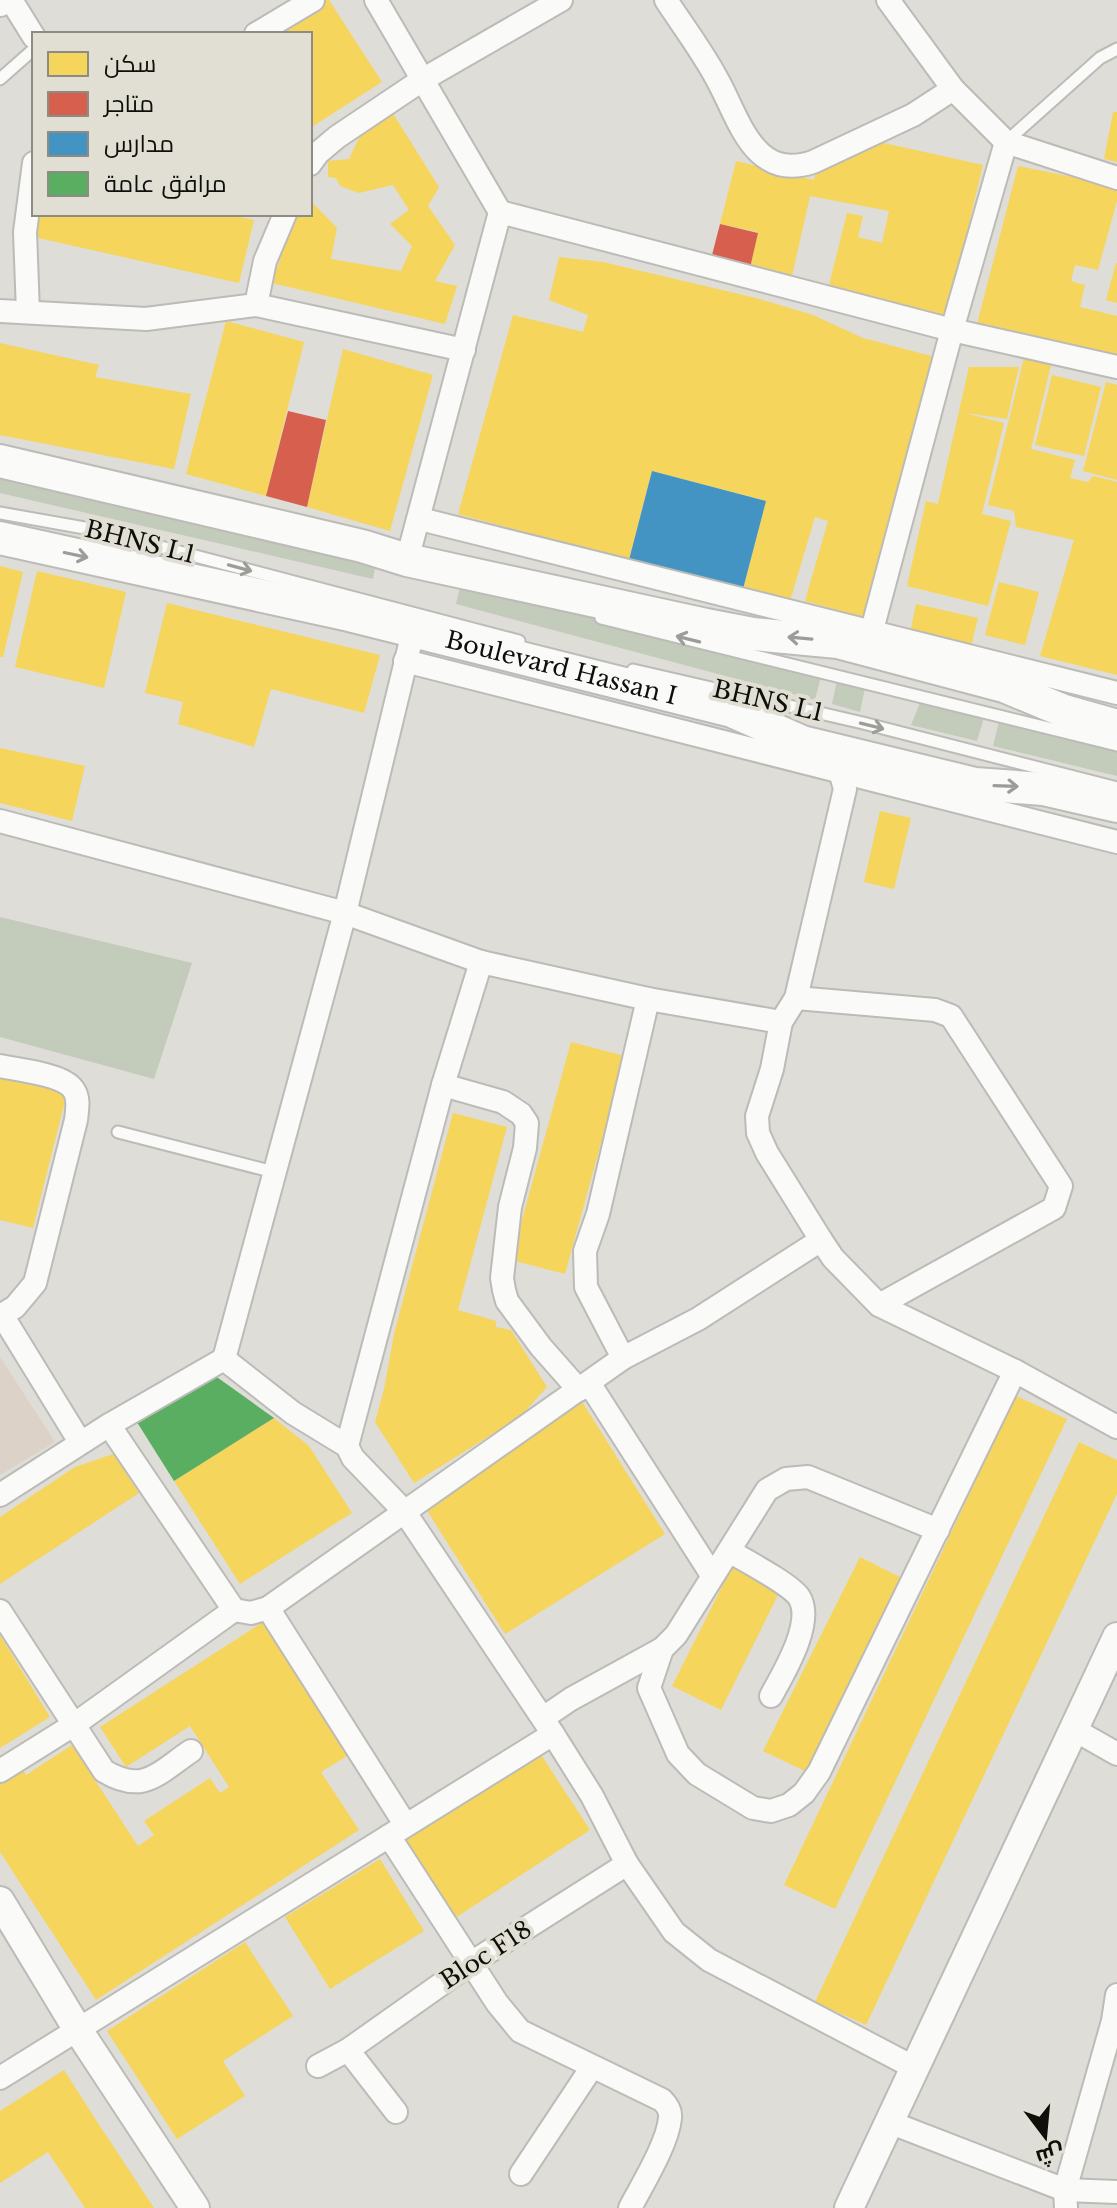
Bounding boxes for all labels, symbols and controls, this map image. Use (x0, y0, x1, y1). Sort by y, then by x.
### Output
legend (32, 32, 312, 216)
text: سكن (104, 49, 156, 78)
text: متاجر (102, 89, 154, 118)
text: مدارس (104, 129, 174, 158)
text: مرافق عامة (104, 169, 227, 199)
street label: BHNS L1 (82, 514, 198, 569)
one-way arrow (63, 548, 88, 563)
one-way arrow (226, 561, 252, 576)
street label: Boulevard Hassan I (442, 625, 680, 711)
one-way arrow (787, 630, 814, 645)
one-way arrow (675, 631, 701, 646)
street label: BHNS L1 (710, 674, 826, 727)
one-way arrow (859, 719, 884, 734)
one-way arrow (992, 779, 1019, 794)
street label: Bloc F18 (435, 1914, 537, 1995)
north arrow (1005, 2096, 1085, 2176)
text: ش (1033, 2138, 1068, 2172)

